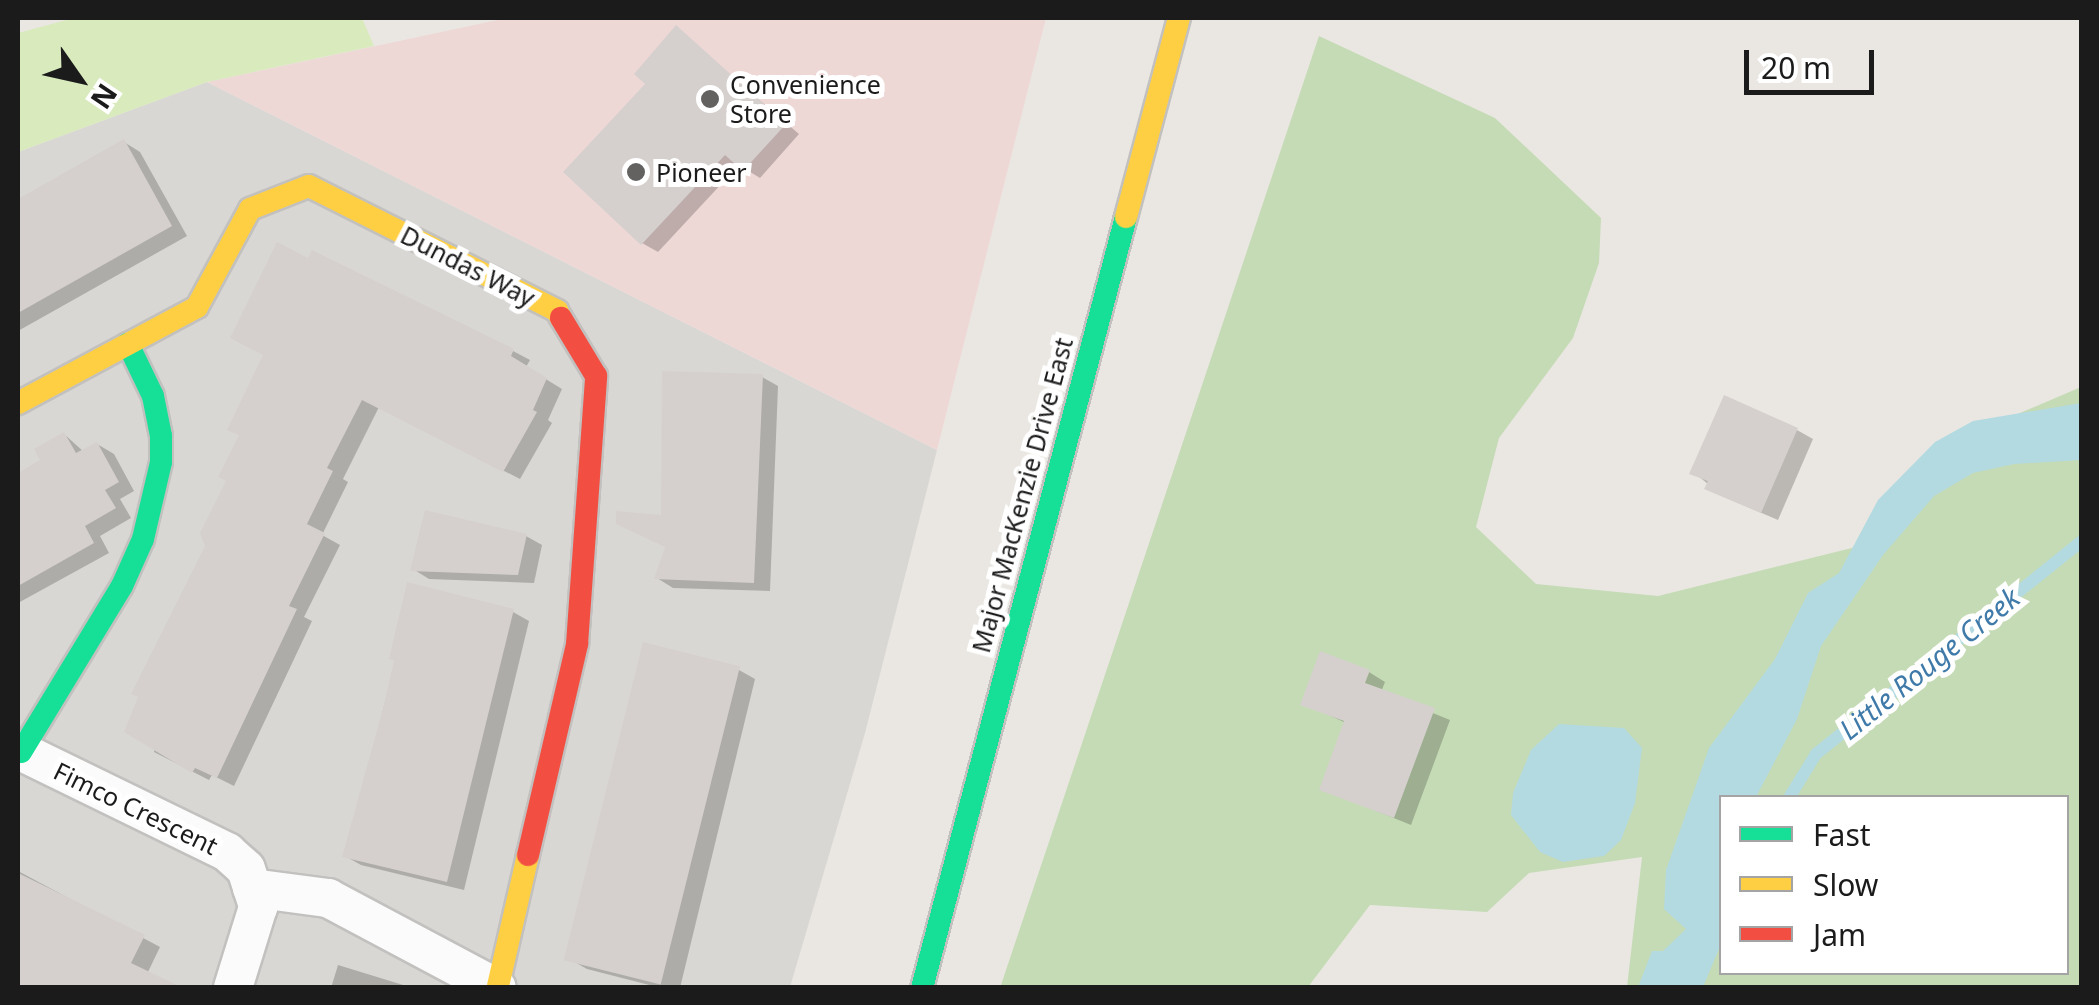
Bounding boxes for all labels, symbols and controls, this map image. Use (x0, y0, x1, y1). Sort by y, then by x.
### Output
north arrow (30, 30, 130, 130)
scale bar (1749, 30, 1879, 92)
text: 20 m (1761, 47, 1831, 88)
place label: Convenience Store (730, 70, 881, 129)
text: N (83, 77, 127, 117)
marker: Convenience Store (699, 88, 721, 110)
place label: Pioneer (656, 157, 747, 187)
marker: Pioneer (625, 161, 647, 183)
street label: Dundas Way (396, 219, 540, 313)
street label: Major MacKenzie Drive East (965, 334, 1079, 656)
water label: Little Rouge Creek (1832, 580, 2026, 746)
street label: Fimco Crescent (49, 755, 223, 861)
legend (1719, 795, 2069, 975)
text: Fast (1813, 814, 1871, 855)
text: Slow (1813, 864, 1878, 905)
text: Jam (1813, 914, 1866, 955)

